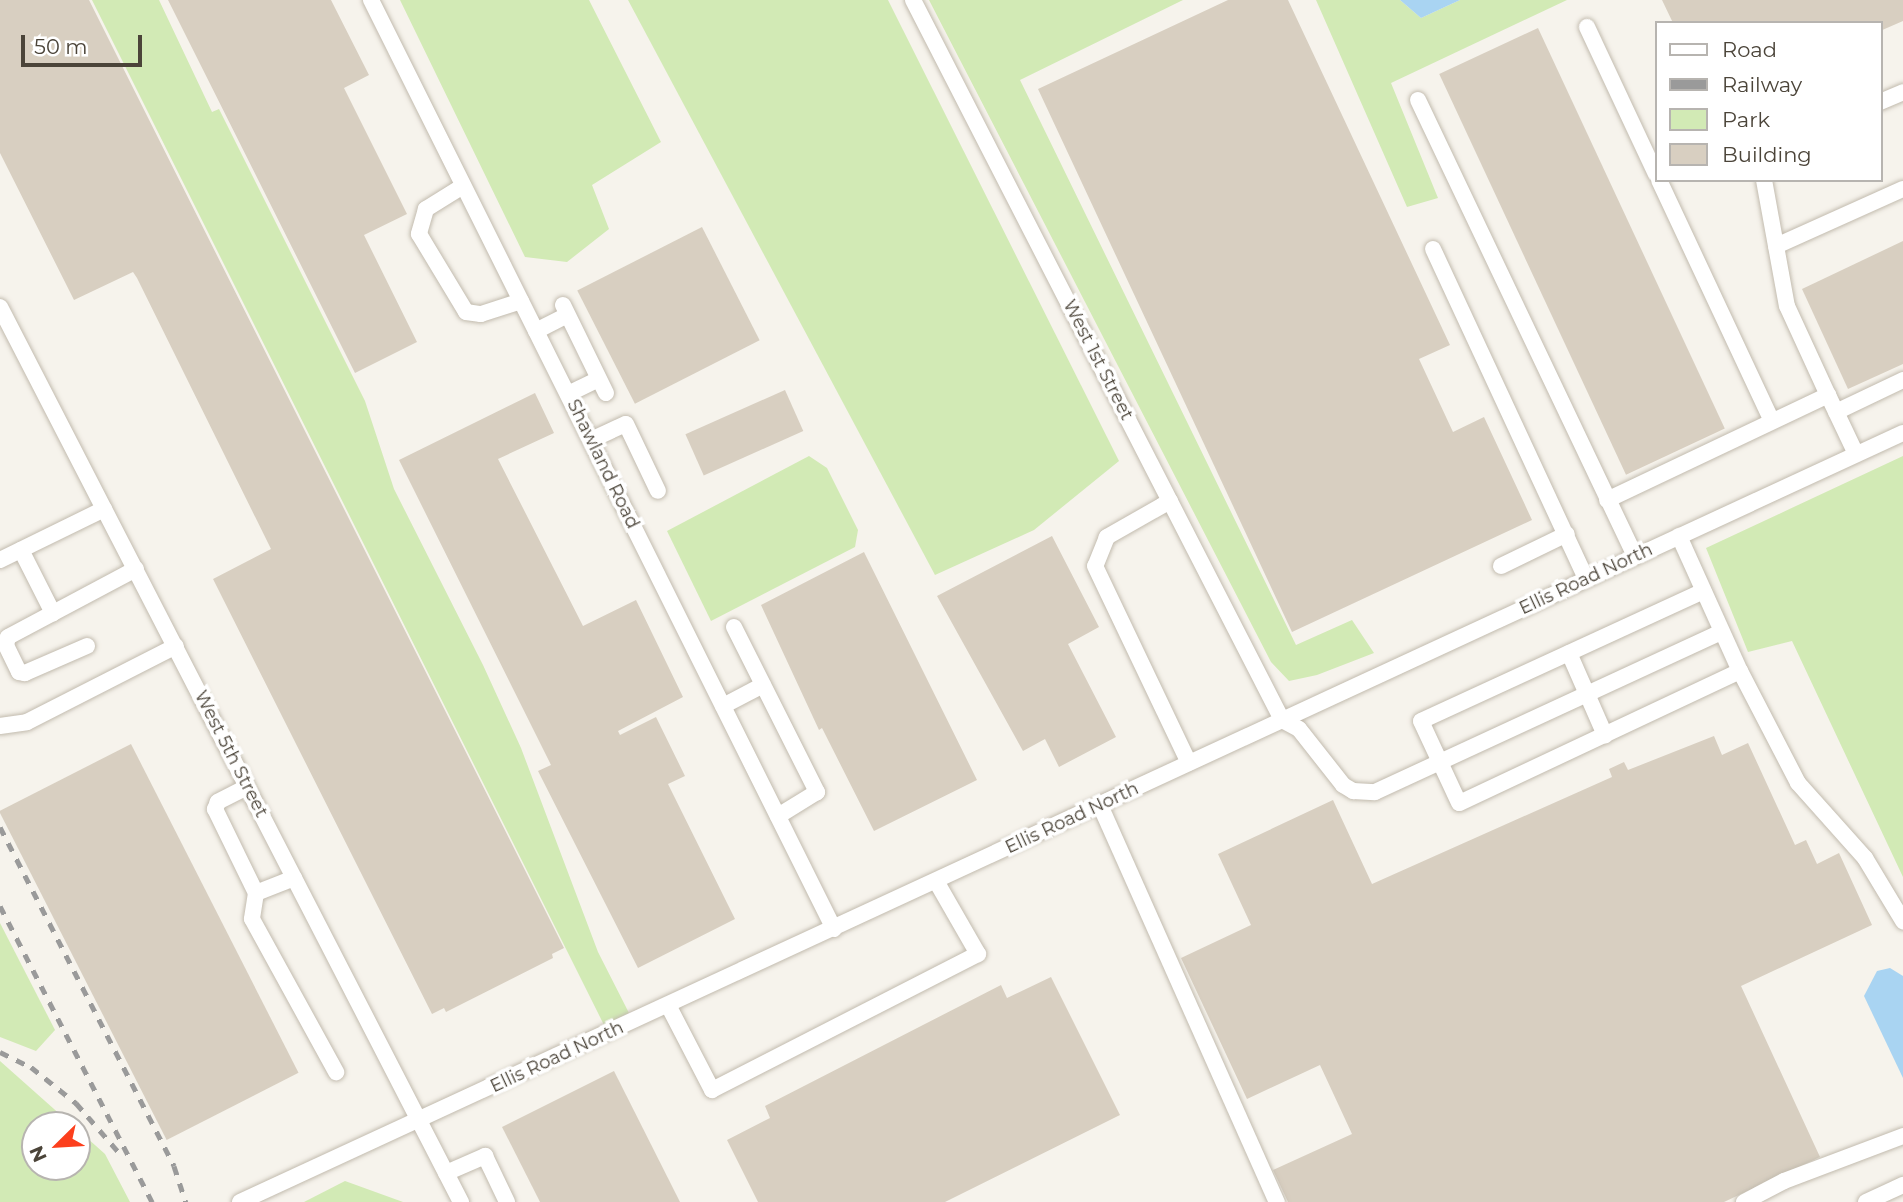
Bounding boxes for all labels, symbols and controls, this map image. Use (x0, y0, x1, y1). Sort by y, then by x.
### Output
scale bar (24, 21, 145, 65)
legend (1654, 21, 1882, 182)
text: 50 m (34, 34, 88, 59)
text: Road (1722, 37, 1777, 62)
text: Railway (1722, 72, 1802, 97)
text: Park (1722, 107, 1770, 132)
text: Building (1722, 142, 1812, 167)
street label: West 1st Street (1058, 296, 1138, 424)
street label: Shawland Road (562, 396, 644, 532)
street label: Ellis Road North (1516, 539, 1656, 619)
street label: West 5th Street (190, 687, 272, 821)
street label: Ellis Road North (1002, 778, 1142, 858)
street label: Ellis Road North (487, 1017, 627, 1097)
north arrow (21, 1111, 91, 1181)
text: N (25, 1142, 52, 1166)

